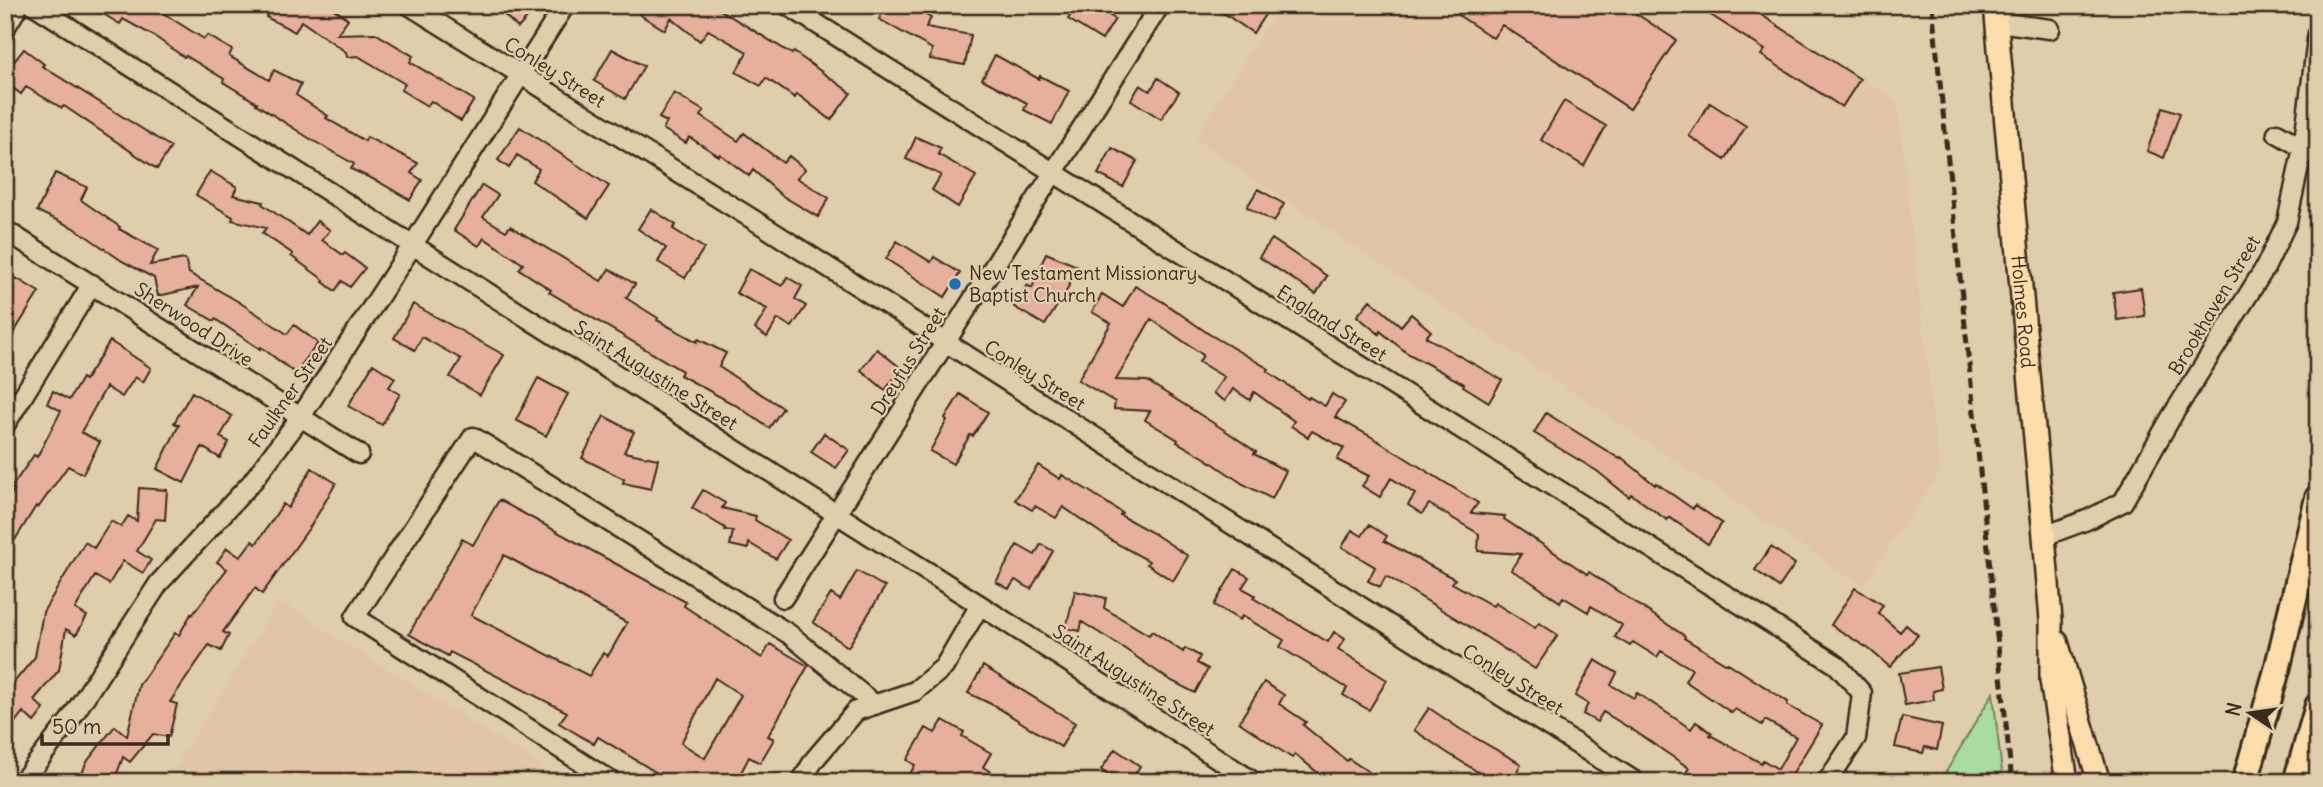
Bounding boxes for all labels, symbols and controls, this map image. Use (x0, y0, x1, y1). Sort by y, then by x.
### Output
street label: Conley Street (500, 31, 610, 113)
street label: Brookhaven Street (2163, 231, 2265, 379)
street label: Holmes Road (2006, 254, 2040, 369)
place label: New Testament Missionary Baptist Church (969, 261, 1197, 307)
marker: New Testament Missionary Baptist Church (947, 276, 963, 292)
street label: Sherwood Drive (130, 277, 258, 371)
street label: England Street (1273, 280, 1391, 366)
street label: Dreyfus Street (865, 303, 951, 419)
street label: Saint Augustine Street (570, 315, 742, 435)
street label: Faulkner Street (243, 332, 337, 452)
street label: Conley Street (980, 334, 1090, 416)
street label: Saint Augustine Street (1049, 619, 1219, 741)
street label: Conley Street (1458, 638, 1568, 720)
north arrow (2214, 678, 2284, 748)
text: N (2220, 700, 2247, 718)
scale bar (42, 703, 168, 747)
text: 50 m (52, 713, 101, 740)

